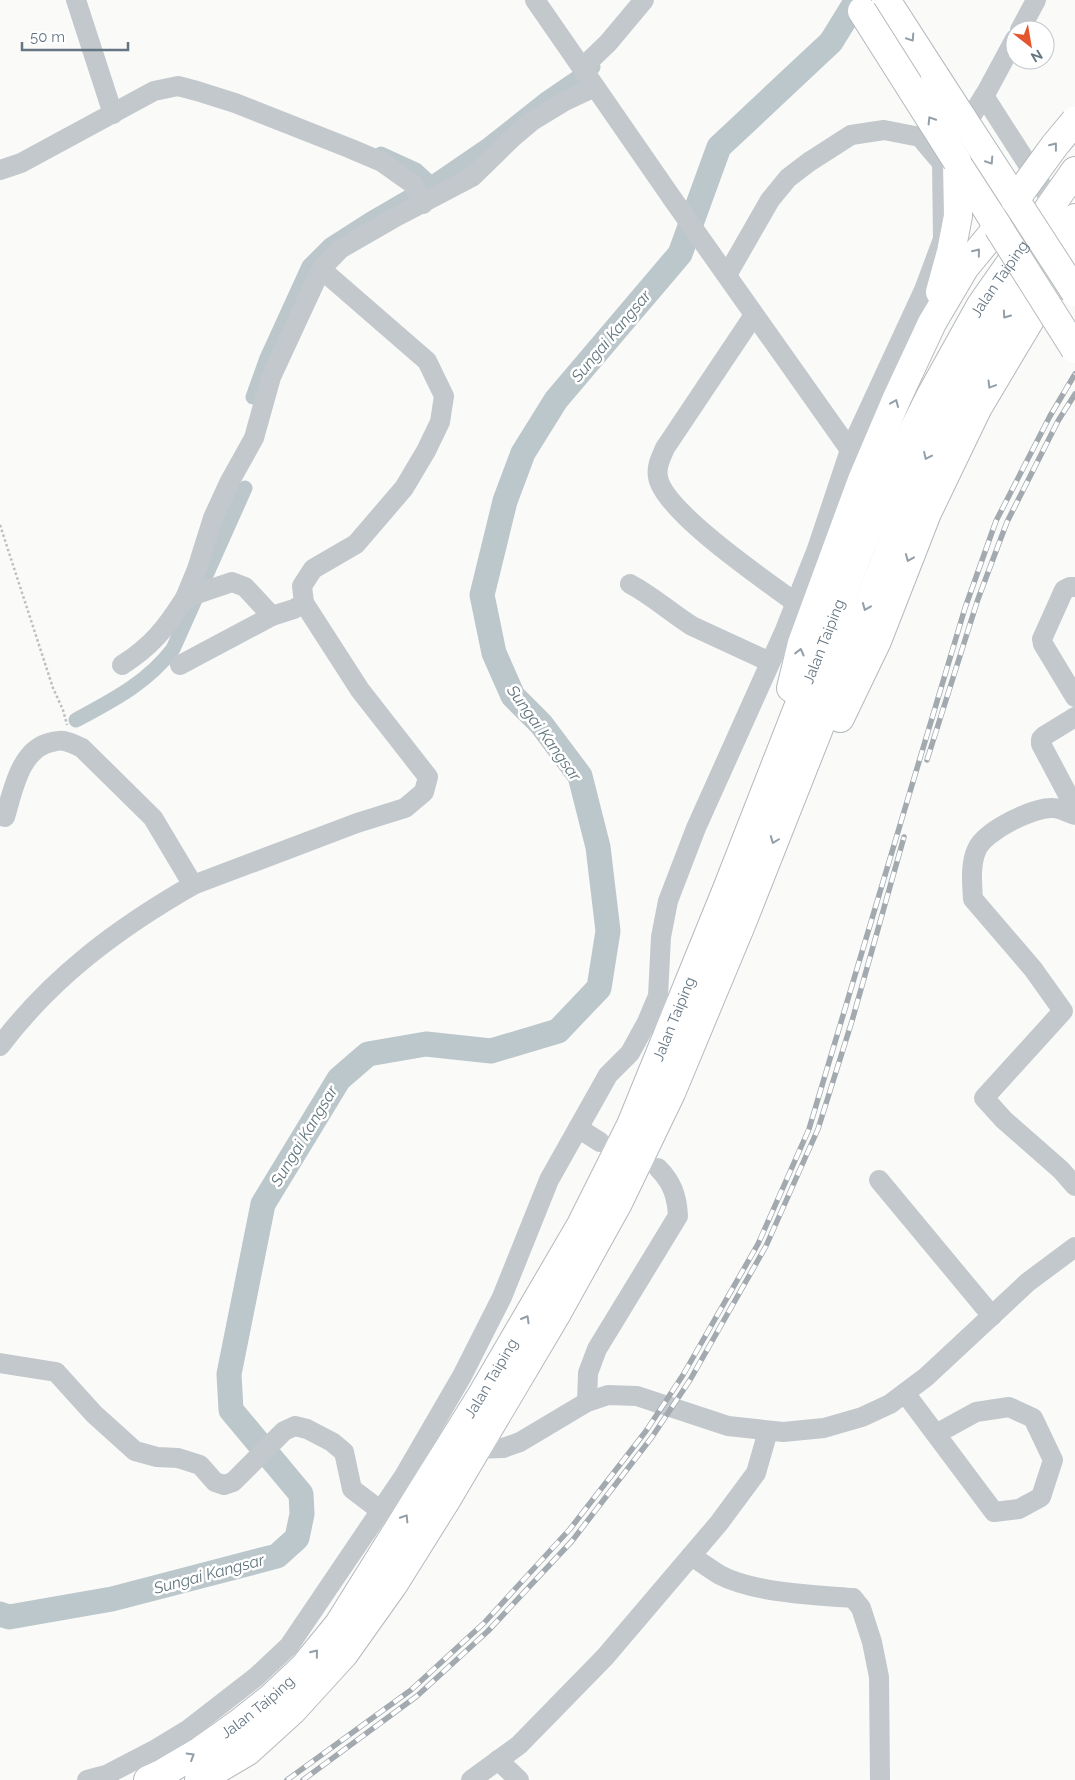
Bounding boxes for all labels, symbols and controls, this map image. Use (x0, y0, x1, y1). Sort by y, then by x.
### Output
scale bar (22, 20, 129, 52)
north arrow (1005, 20, 1055, 70)
text: 50 m (30, 28, 65, 46)
one-way arrow (904, 32, 914, 41)
text: N (1028, 47, 1045, 66)
one-way arrow (927, 116, 937, 125)
one-way arrow (1049, 143, 1057, 152)
one-way arrow (984, 155, 993, 164)
street label: Jalan Taiping (967, 237, 1032, 320)
one-way arrow (972, 249, 980, 258)
water label: Sungai Kangsar (567, 286, 655, 386)
one-way arrow (1003, 309, 1012, 319)
one-way arrow (988, 380, 998, 389)
one-way arrow (889, 399, 900, 408)
one-way arrow (922, 451, 933, 460)
one-way arrow (905, 553, 916, 562)
street label: Jalan Taiping (799, 597, 849, 686)
one-way arrow (862, 602, 872, 611)
one-way arrow (794, 647, 805, 656)
water label: Sungai Kangsar (502, 681, 585, 785)
one-way arrow (770, 835, 780, 843)
street label: Jalan Taiping (649, 974, 699, 1064)
water label: Sungai Kangsar (266, 1082, 342, 1190)
one-way arrow (520, 1316, 530, 1325)
street label: Jalan Taiping (461, 1335, 522, 1421)
one-way arrow (399, 1514, 409, 1523)
water label: Sungai Kangsar (151, 1550, 267, 1598)
one-way arrow (310, 1650, 318, 1659)
street label: Jalan Taiping (217, 1672, 298, 1742)
one-way arrow (185, 1753, 194, 1763)

